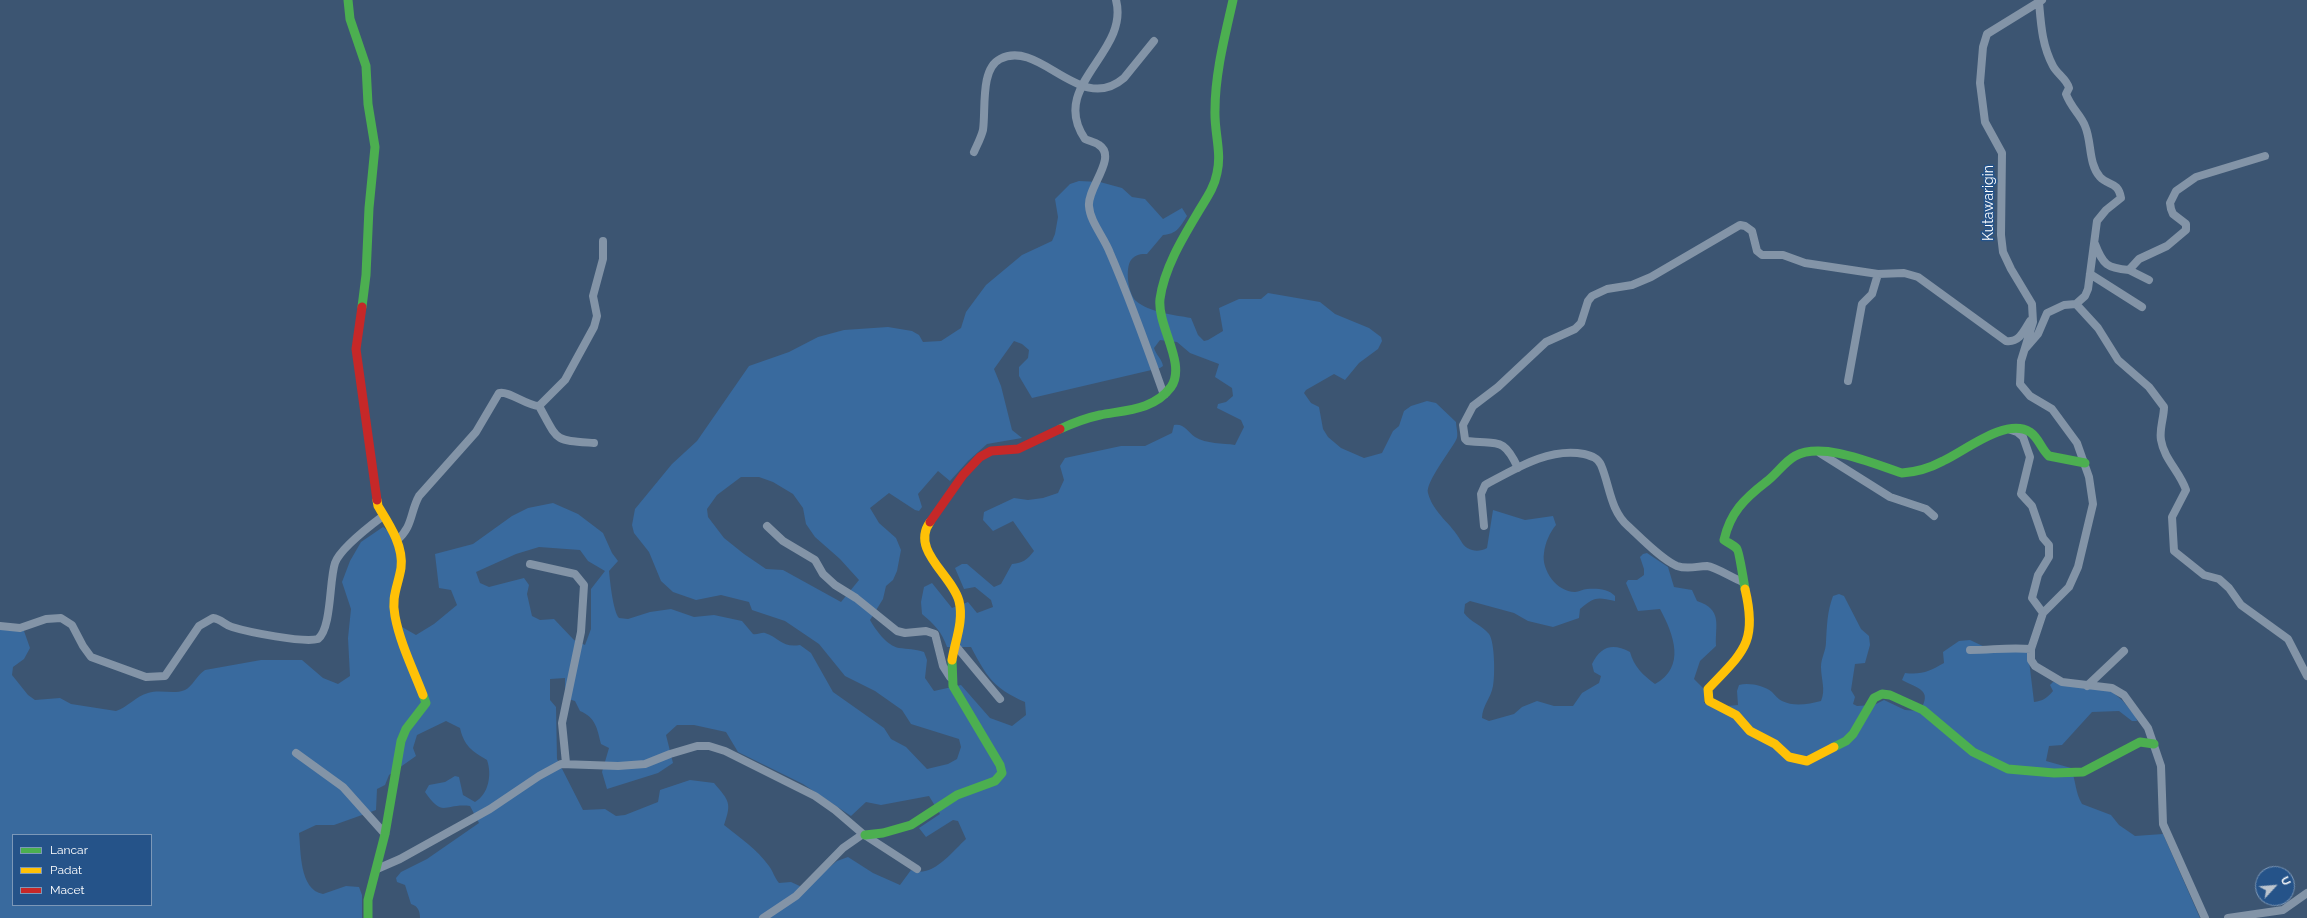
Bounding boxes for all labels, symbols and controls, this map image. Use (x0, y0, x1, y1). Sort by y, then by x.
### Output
street label: Kutawarigin (1981, 165, 1997, 241)
legend (12, 834, 152, 906)
text: Lancar (50, 843, 88, 857)
text: Padat (50, 863, 82, 877)
north arrow (2255, 866, 2295, 906)
text: U (2278, 874, 2293, 888)
text: Macet (50, 883, 85, 897)

